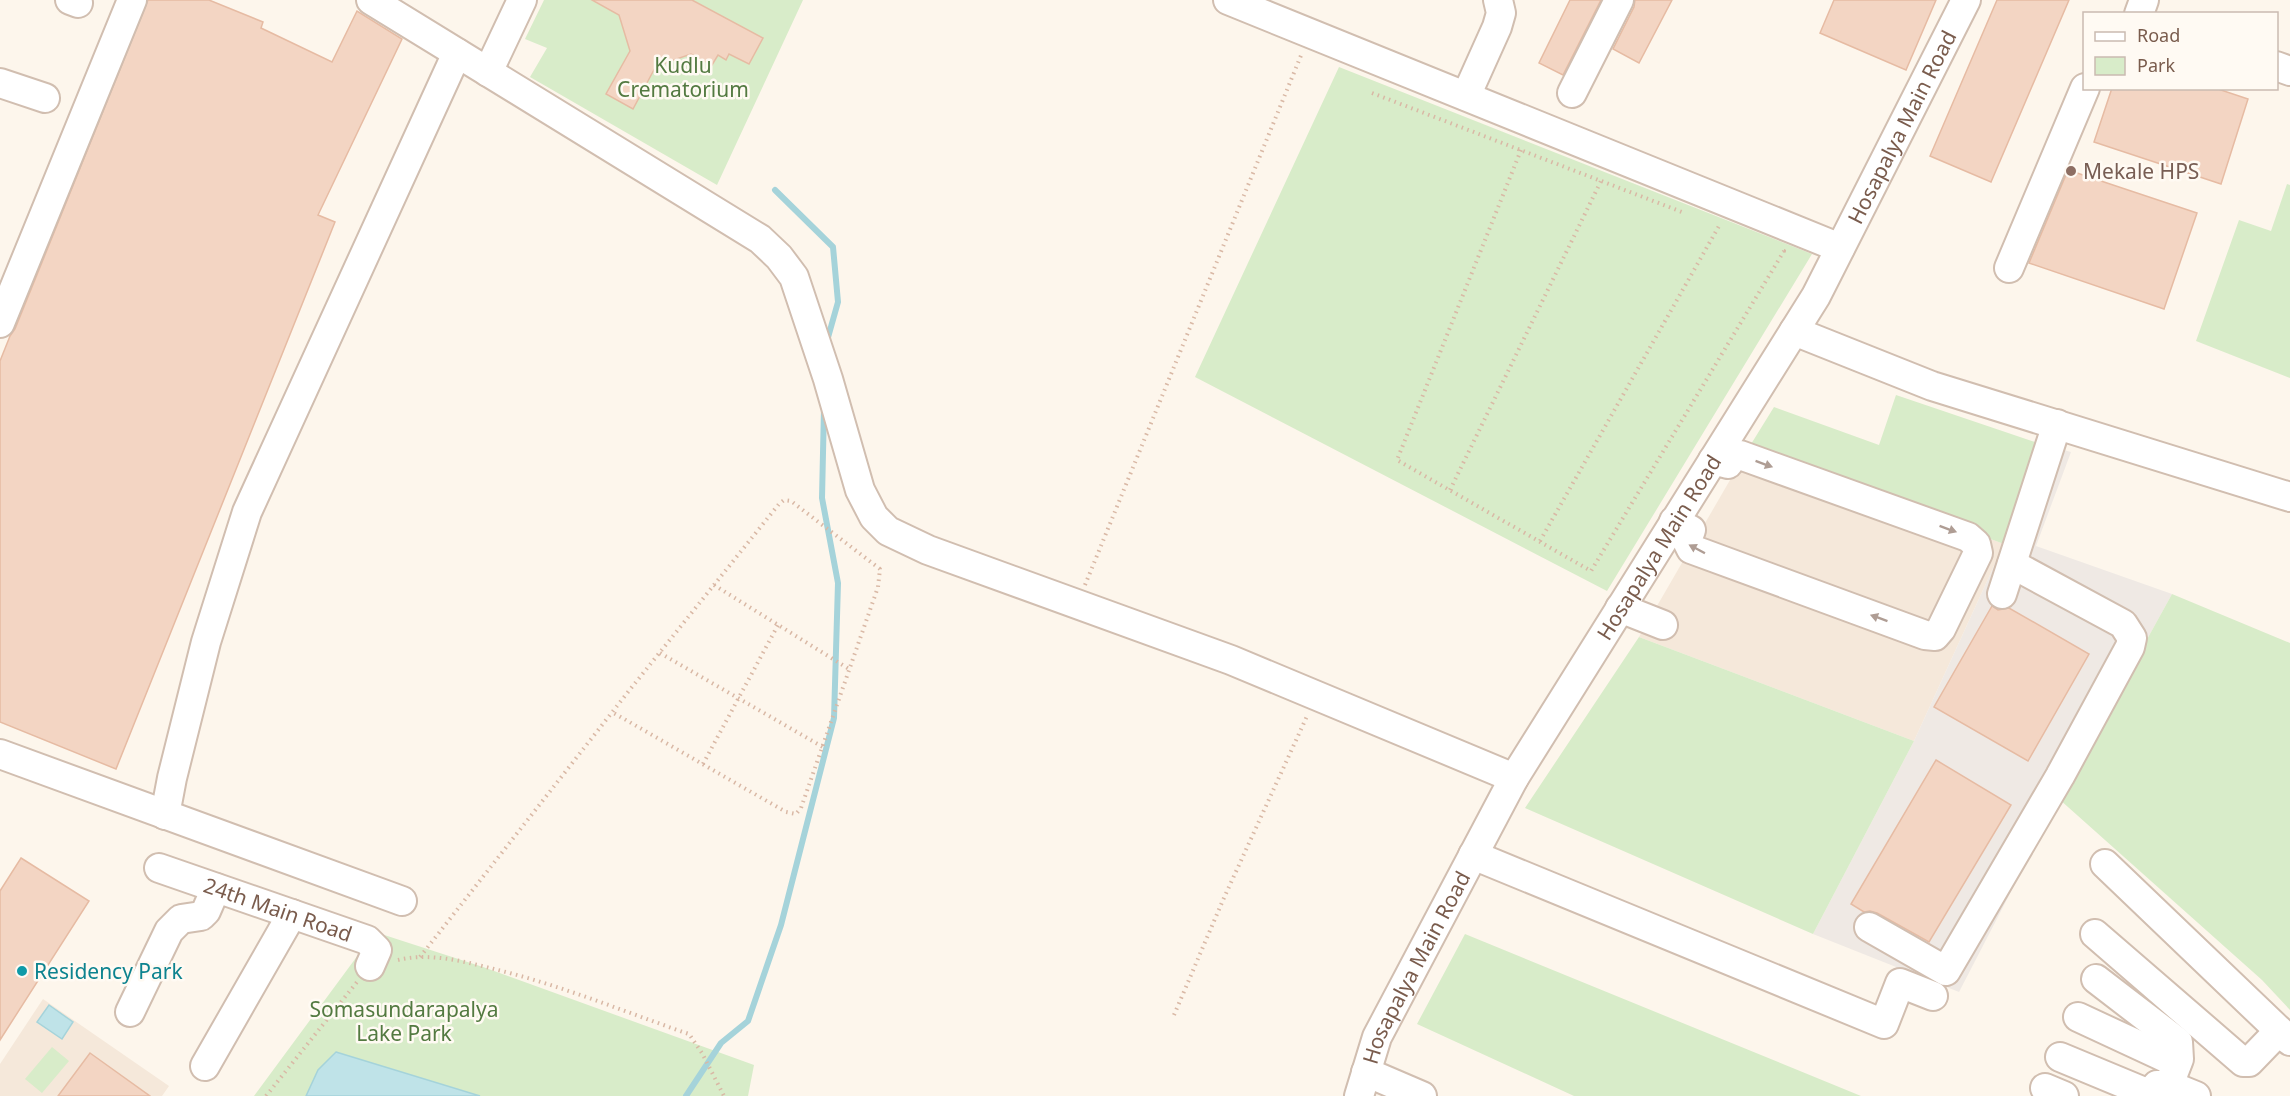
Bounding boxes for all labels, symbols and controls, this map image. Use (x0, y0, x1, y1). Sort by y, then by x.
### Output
legend (2083, 12, 2278, 90)
text: Road (2137, 23, 2180, 47)
street label: Hosapalya Main Road (1841, 25, 1962, 228)
park label: Kudlu Crematorium (617, 51, 749, 103)
text: Park (2137, 53, 2175, 77)
place label: Mekale HPS (2083, 157, 2199, 185)
marker: Mekale HPS (2064, 164, 2078, 178)
street label: Hosapalya Main Road (1590, 449, 1727, 645)
one-way arrow (1755, 459, 1773, 469)
one-way arrow (1939, 525, 1957, 535)
one-way arrow (1688, 544, 1705, 554)
one-way arrow (1869, 613, 1887, 623)
street label: Hosapalya Main Road (1356, 866, 1476, 1067)
street label: 24th Main Road (200, 871, 356, 948)
place label: Residency Park (34, 957, 184, 985)
marker: Residency Park (15, 964, 29, 978)
park label: Somasundarapalya Lake Park (310, 995, 499, 1047)

